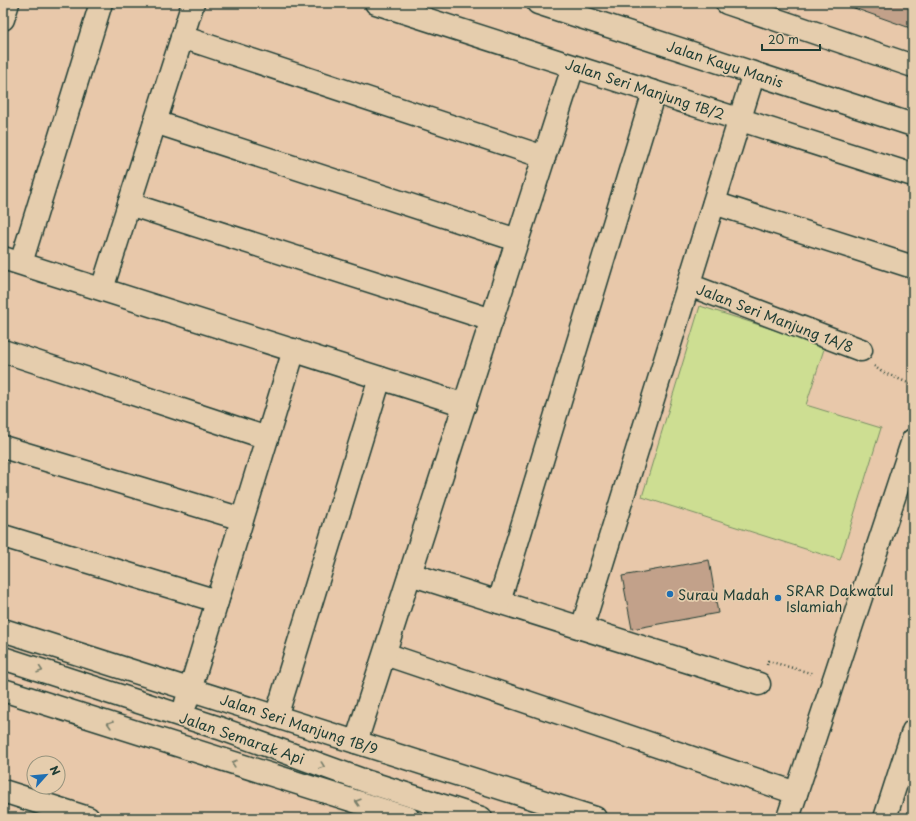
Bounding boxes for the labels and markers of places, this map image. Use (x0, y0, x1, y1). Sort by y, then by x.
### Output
place label: SRAR Dakwatul Islamiah (786, 580, 894, 617)
place label: Surau Madah (678, 584, 769, 605)
marker: Surau Madah (665, 589, 675, 599)
marker: SRAR Dakwatul Islamiah (773, 593, 783, 603)

